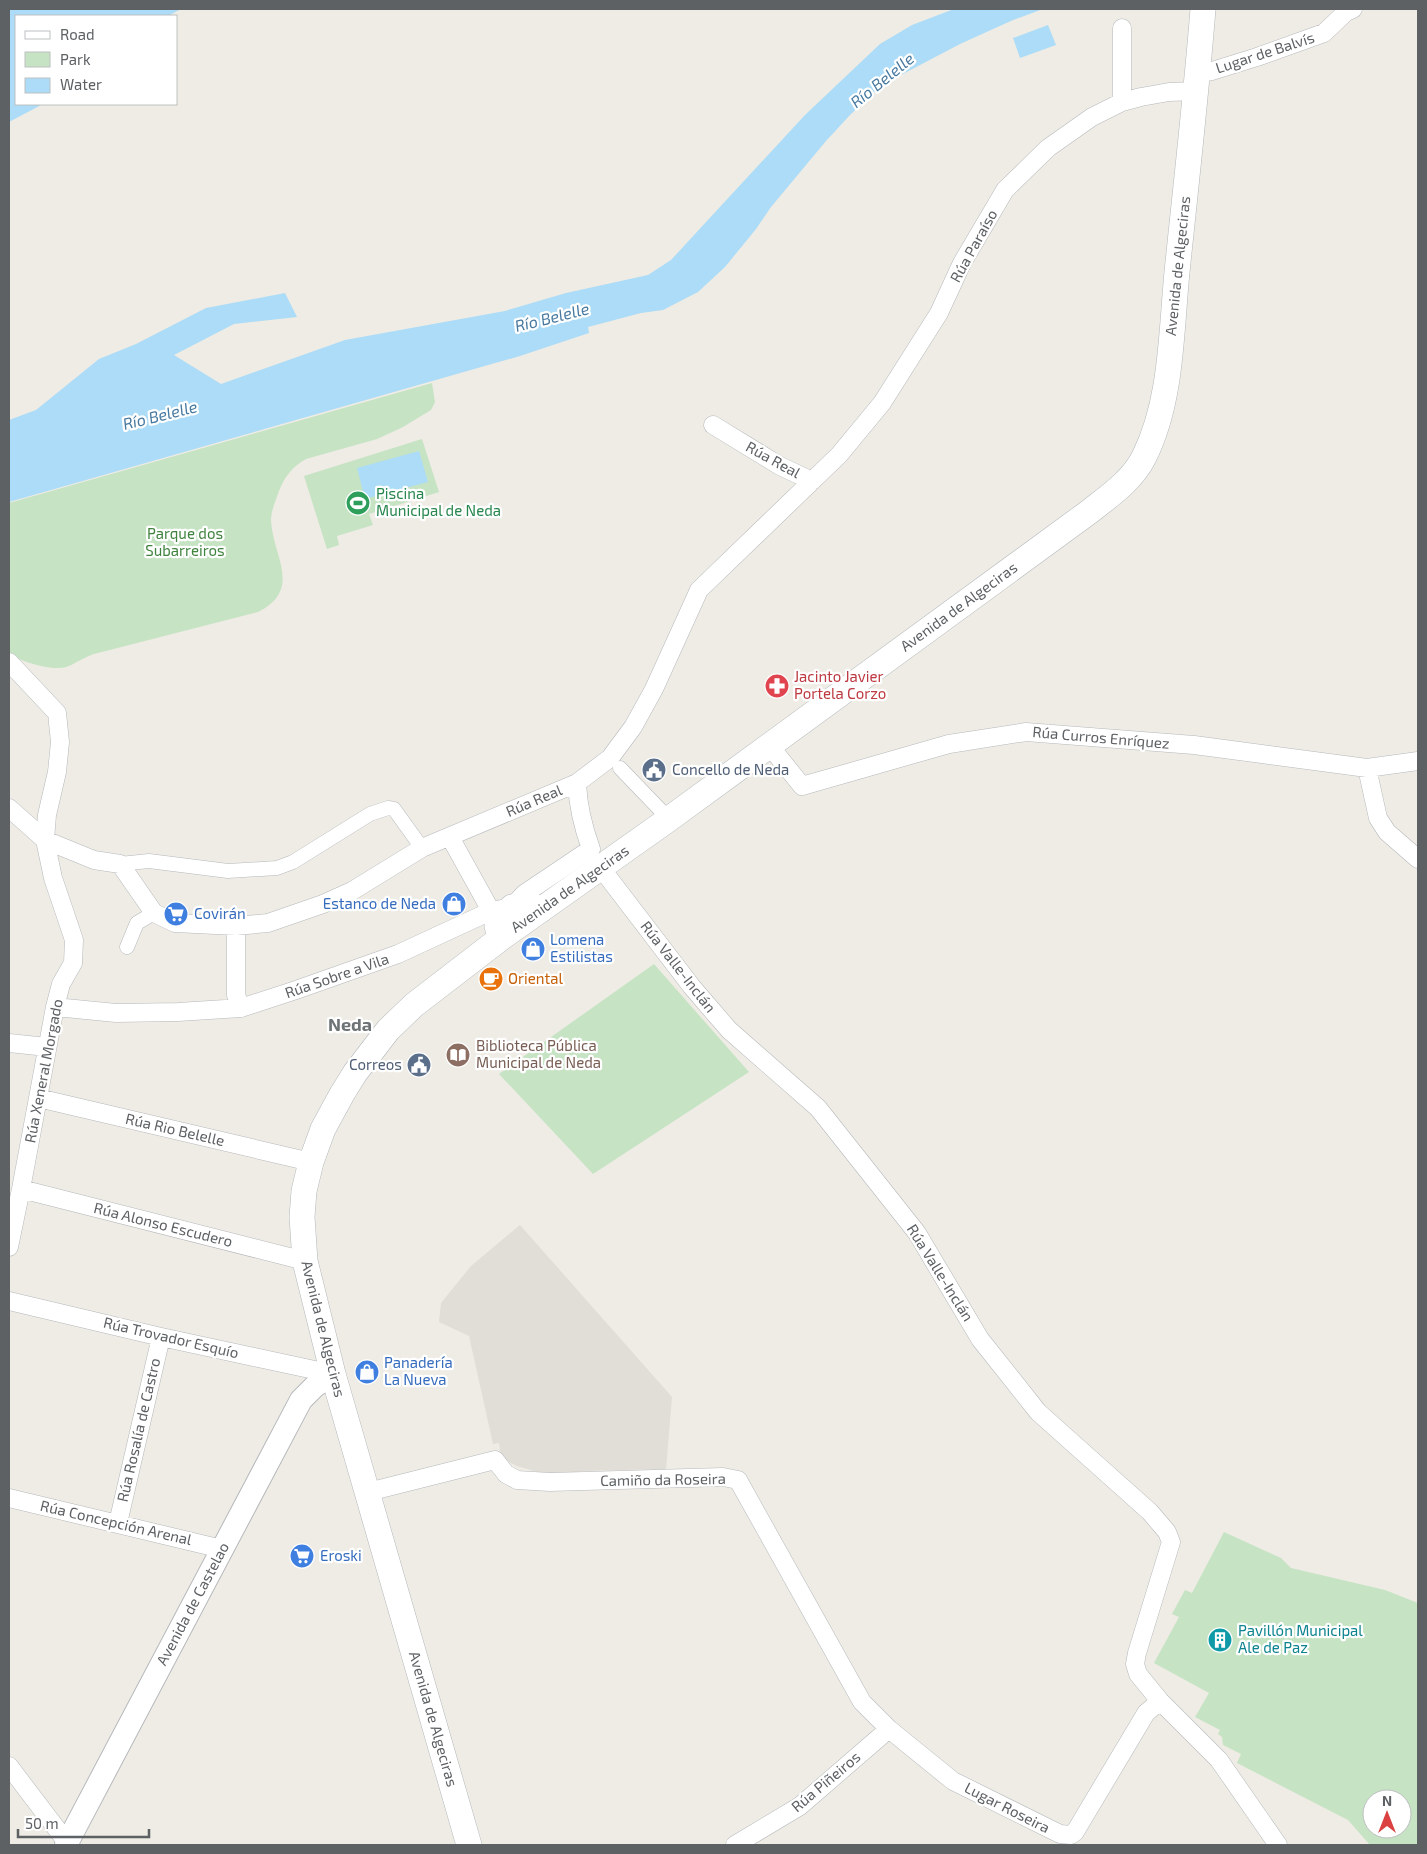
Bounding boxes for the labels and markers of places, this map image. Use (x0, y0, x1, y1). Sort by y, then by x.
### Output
place label: Piscina Municipal de Neda (376, 484, 501, 519)
sports icon: Piscina Municipal de Neda (345, 490, 371, 516)
place label: Jacinto Javier Portela Corzo (794, 667, 886, 702)
pharmacy icon: Jacinto Javier Portela Corzo (764, 673, 790, 699)
public building icon: Concello de Neda (641, 757, 667, 783)
place label: Concello de Neda (672, 760, 789, 778)
shop icon: Estanco de Neda (441, 891, 467, 917)
place label: Estanco de Neda (323, 894, 436, 912)
supermarket icon: Covirán (163, 901, 189, 927)
place label: Covirán (194, 904, 246, 922)
place label: Lomena Estilistas (550, 930, 613, 965)
shop icon: Lomena Estilistas (520, 936, 546, 962)
cafe icon: Oriental (478, 966, 504, 992)
place label: Oriental (508, 969, 563, 987)
place label: Biblioteca Pública Municipal de Neda (476, 1036, 601, 1071)
library icon: Biblioteca Pública Municipal de Neda (445, 1042, 471, 1068)
public building icon: Correos (406, 1052, 432, 1078)
place label: Correos (349, 1055, 402, 1073)
place label: Panadería La Nueva (384, 1353, 453, 1388)
shop icon: Panadería La Nueva (354, 1359, 380, 1385)
supermarket icon: Eroski (289, 1543, 315, 1569)
place label: Eroski (320, 1546, 362, 1564)
place label: Pavillón Municipal Ale de Paz (1238, 1621, 1363, 1656)
building icon: Pavillón Municipal Ale de Paz (1207, 1627, 1233, 1653)

